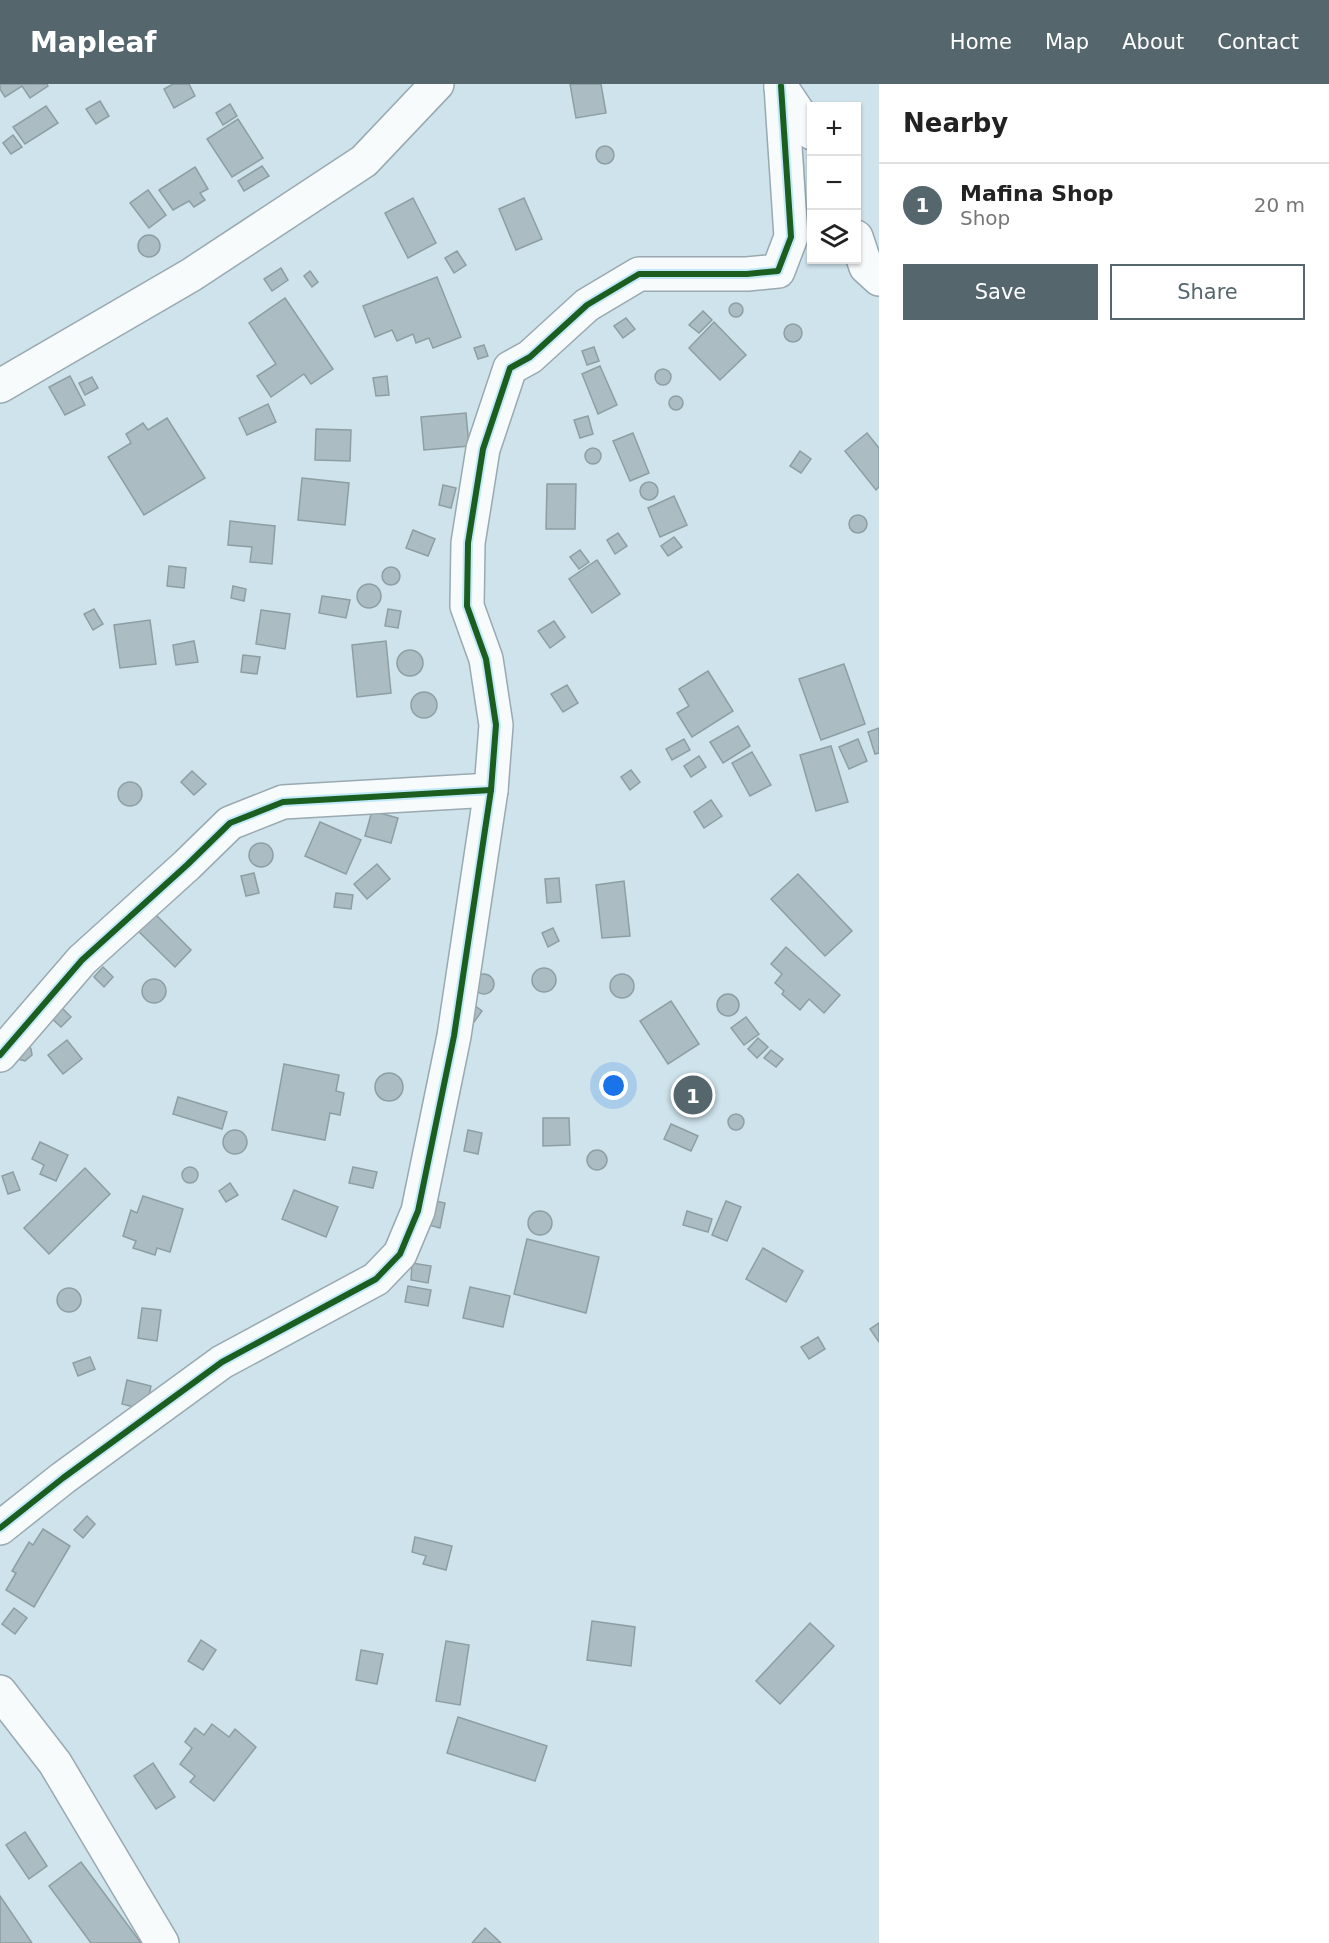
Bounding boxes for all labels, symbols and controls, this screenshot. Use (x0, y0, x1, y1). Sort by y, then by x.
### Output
text: Mapleaf (30, 26, 156, 59)
text: Home (950, 30, 1012, 54)
text: Map (1045, 30, 1089, 54)
text: About (1122, 30, 1184, 54)
text: Contact (1217, 30, 1299, 54)
map controls (807, 102, 861, 264)
button: + (807, 102, 861, 156)
text: Nearby (903, 108, 1008, 138)
button: − (807, 156, 861, 210)
text: Mafina Shop (960, 181, 1114, 206)
text: 1 (916, 193, 929, 217)
text: 20 m (1254, 193, 1305, 217)
text: Shop (960, 206, 1010, 230)
button: layers (807, 210, 861, 264)
button: Save (903, 264, 1098, 320)
button: Share (1110, 264, 1305, 320)
your location (599, 1071, 628, 1100)
pin: 1 (674, 1072, 712, 1118)

